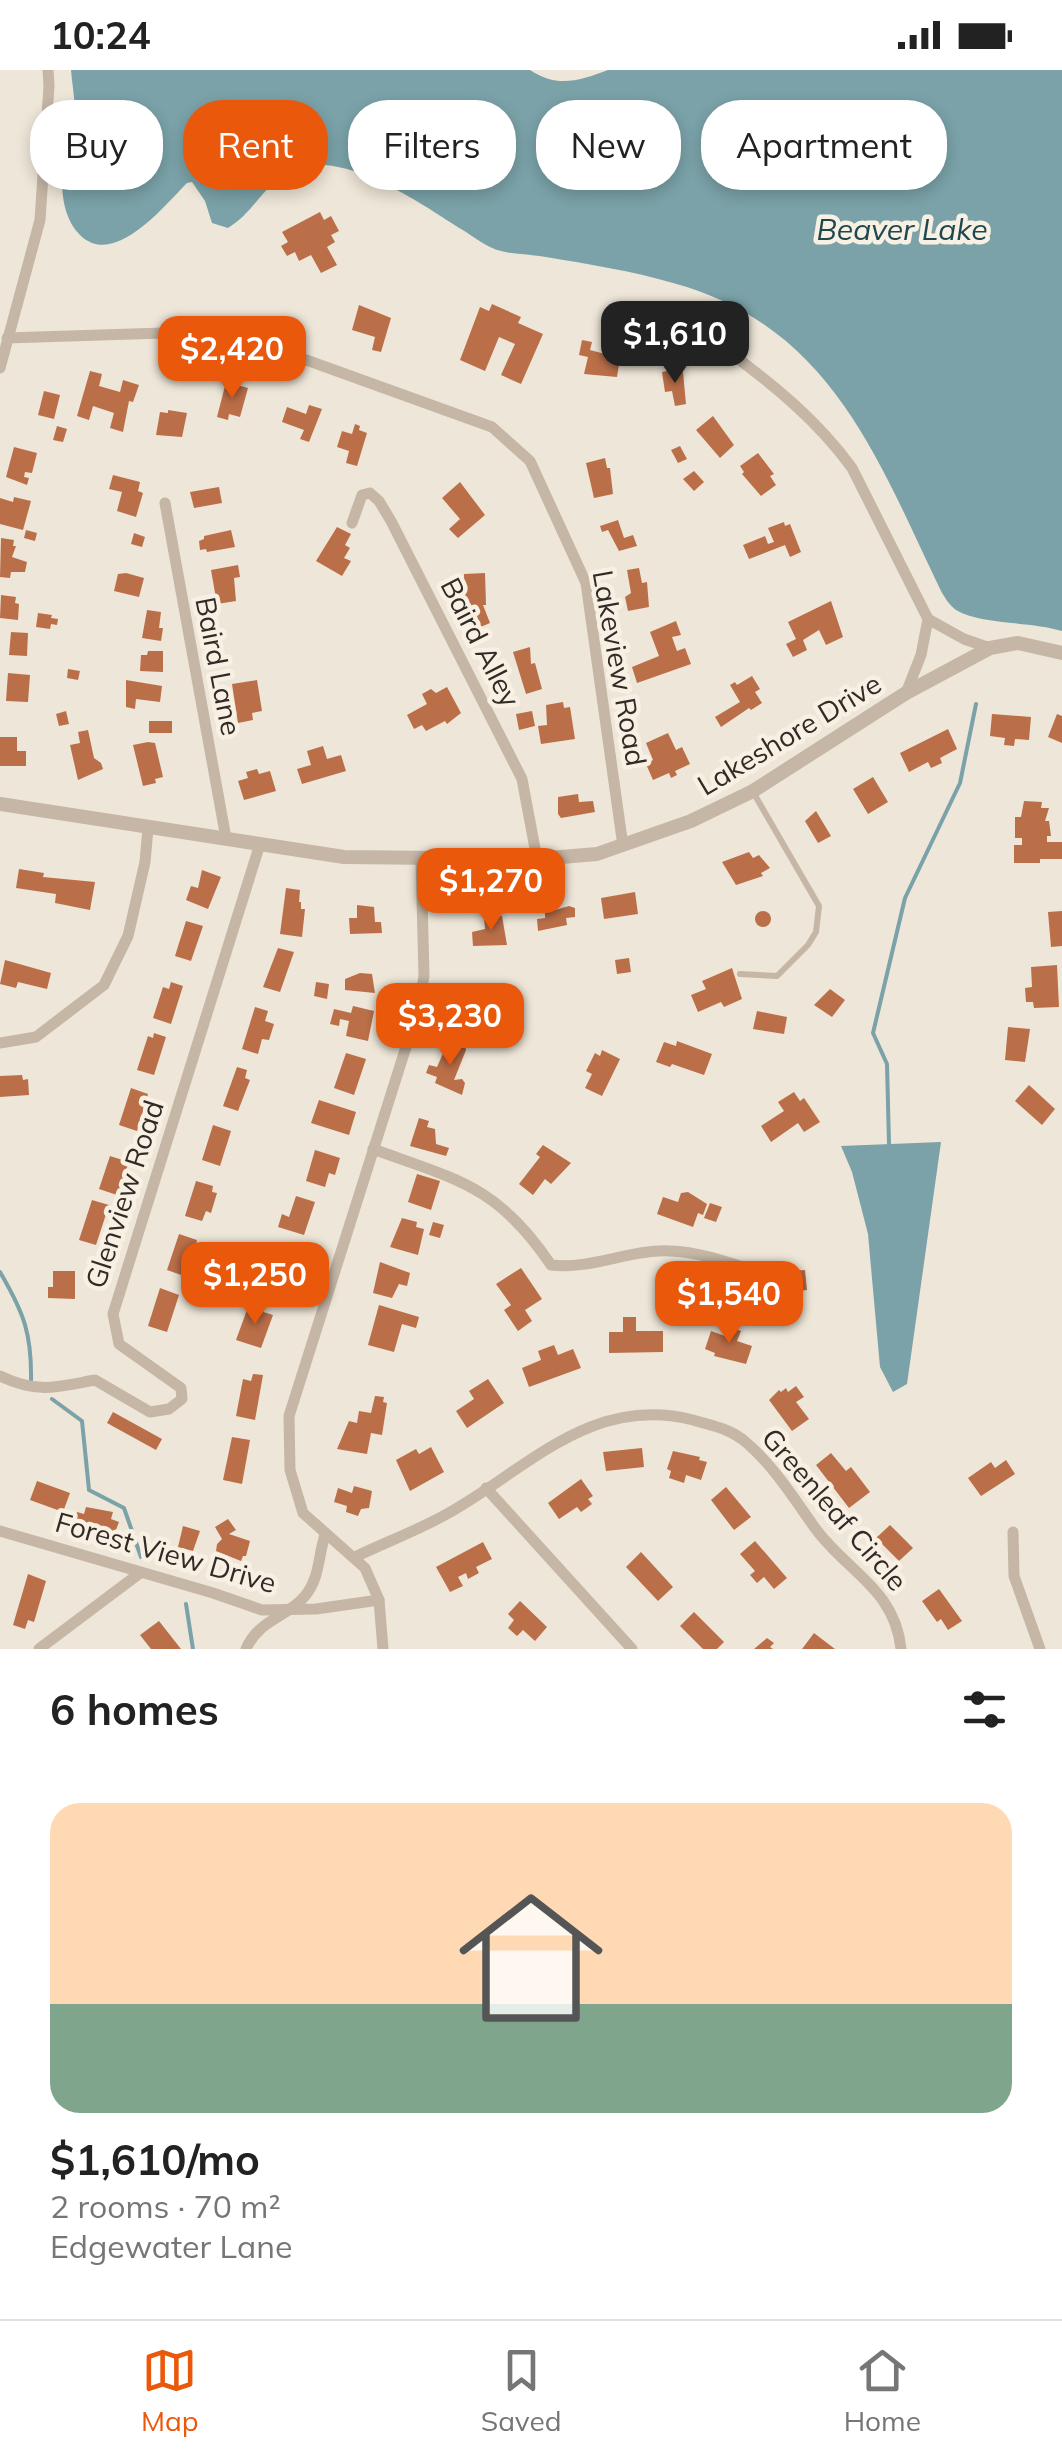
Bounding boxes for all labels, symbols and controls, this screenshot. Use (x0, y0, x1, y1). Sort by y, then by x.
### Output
text: 10:24 (50, 11, 151, 59)
chip: Buy (30, 100, 163, 190)
chip: Rent (183, 100, 328, 190)
chip: Filters (348, 100, 516, 190)
chip: New (536, 100, 681, 190)
chip: Apartment (701, 100, 947, 190)
water label: Beaver Lake (816, 210, 988, 248)
pin: $1,610 (594, 301, 756, 386)
text: $1,610 (623, 313, 727, 353)
pin: $2,420 (151, 316, 313, 401)
text: $2,420 (180, 328, 284, 368)
street label: Lakeview Road (586, 567, 654, 769)
street label: Baird Alley (434, 571, 529, 713)
street label: Baird Lane (188, 594, 250, 738)
street label: Lakeshore Drive (691, 665, 887, 803)
pin: $1,270 (410, 848, 572, 933)
text: $1,270 (439, 860, 543, 900)
pin: $3,230 (369, 983, 531, 1068)
text: $3,230 (398, 995, 502, 1035)
street label: Glenview Road (77, 1096, 171, 1292)
pin: $1,250 (174, 1242, 336, 1327)
text: $1,250 (203, 1254, 307, 1294)
pin: $1,540 (648, 1261, 810, 1346)
text: $1,540 (677, 1273, 781, 1313)
street label: Greenleaf Circle (755, 1420, 915, 1598)
street label: Forest View Drive (52, 1504, 280, 1600)
icon: filters (957, 1682, 1012, 1737)
text: 6 homes (50, 1683, 219, 1736)
icon: home (441, 1868, 621, 2048)
text: $1,610/mo (50, 2133, 260, 2186)
text: 2 rooms · 70 m² (50, 2186, 281, 2226)
text: Edgewater Lane (50, 2226, 292, 2266)
tab: Map (141, 2343, 199, 2438)
tab: Saved (481, 2343, 562, 2438)
tab: Home (844, 2343, 921, 2438)

